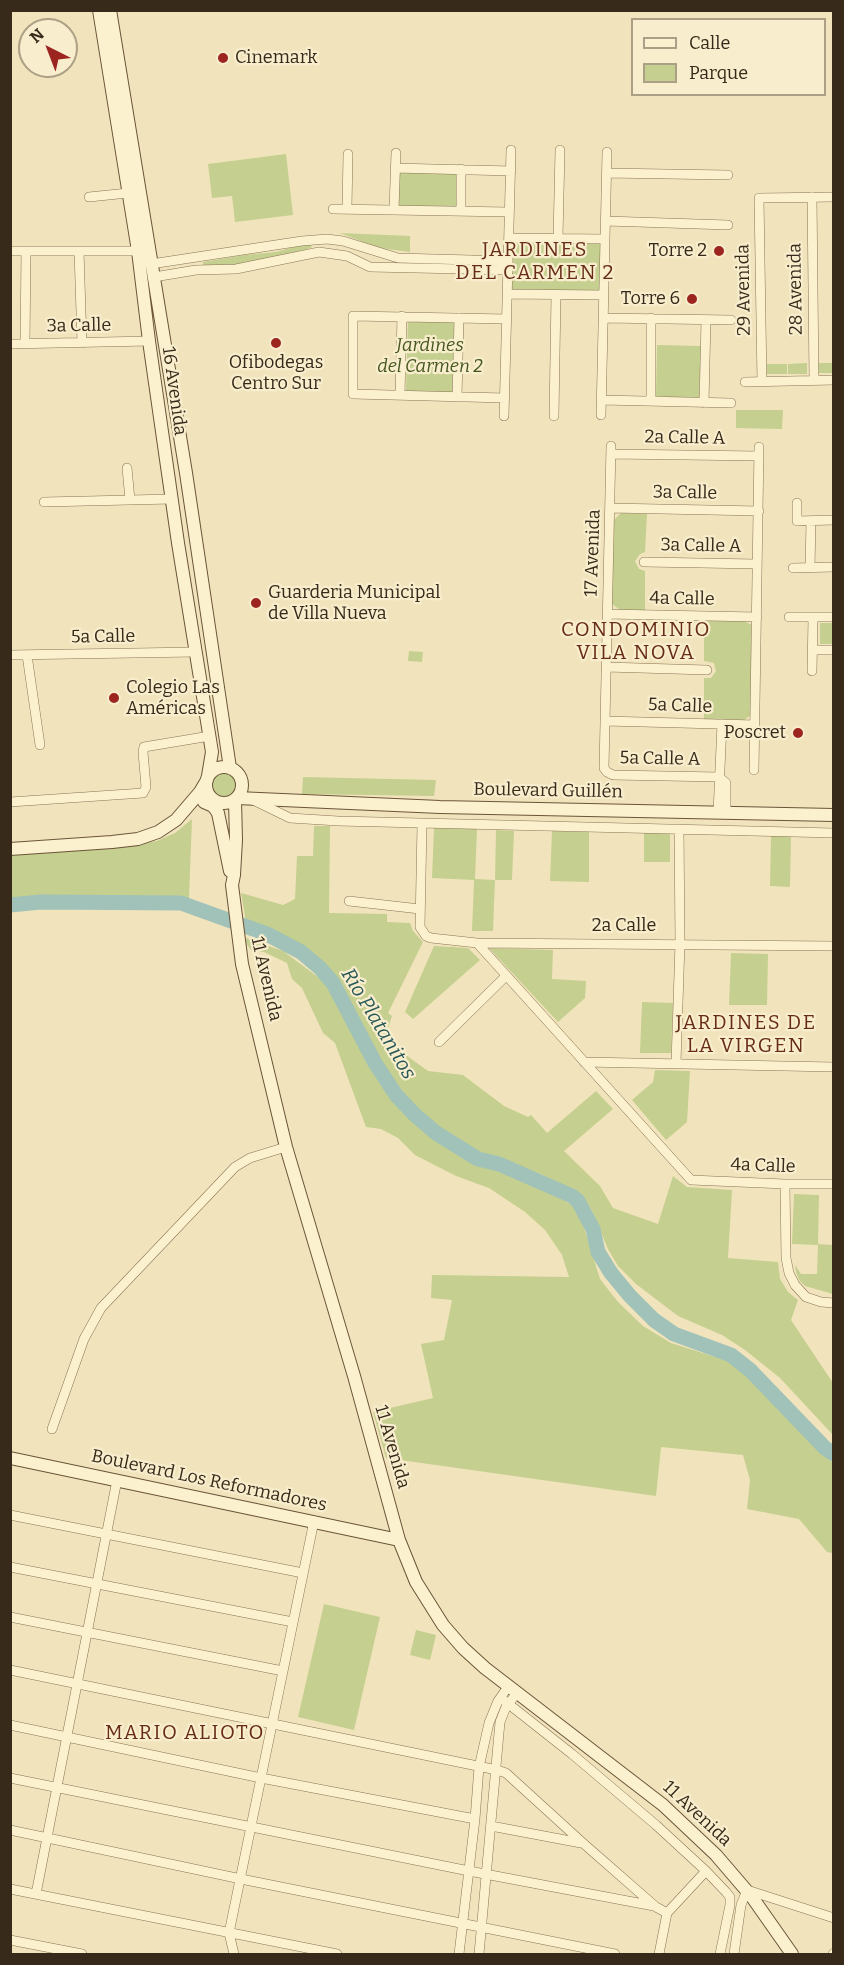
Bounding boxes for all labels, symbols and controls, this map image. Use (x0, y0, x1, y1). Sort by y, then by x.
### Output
north arrow (18, 18, 78, 78)
legend (631, 18, 826, 96)
text: N (26, 25, 48, 47)
text: Calle (689, 32, 730, 54)
place label: Cinemark (235, 47, 318, 69)
marker: Cinemark (216, 51, 230, 65)
text: Parque (689, 62, 748, 84)
district label: JARDINES DEL CARMEN 2 (455, 238, 615, 285)
place label: Torre 2 (649, 240, 707, 262)
street label: 28 Avenida (784, 243, 808, 335)
marker: Torre 2 (712, 244, 726, 258)
street label: 29 Avenida (732, 244, 756, 336)
place label: Torre 6 (621, 288, 680, 310)
marker: Torre 6 (685, 292, 699, 306)
street label: 3a Calle (47, 315, 111, 337)
park label: Jardines del Carmen 2 (377, 335, 483, 378)
marker: Ofibodegas Centro Sur (269, 336, 283, 350)
street label: 16 Avenida (157, 345, 191, 437)
place label: Ofibodegas Centro Sur (229, 352, 323, 394)
street label: 2a Calle A (644, 426, 726, 450)
street label: 3a Calle (653, 482, 717, 504)
street label: 17 Avenida (581, 509, 605, 597)
street label: 3a Calle A (660, 534, 742, 558)
place label: Guarderia Municipal de Villa Nueva (268, 582, 440, 624)
street label: 4a Calle (649, 588, 715, 610)
marker: Guarderia Municipal de Villa Nueva (249, 596, 263, 610)
district label: CONDOMINIO VILA NOVA (561, 618, 711, 665)
street label: 5a Calle (71, 626, 135, 648)
place label: Colegio Las Américas (126, 677, 220, 720)
marker: Colegio Las Américas (107, 691, 121, 705)
street label: 5a Calle (647, 694, 713, 718)
place label: Poscret (724, 722, 786, 744)
marker: Poscret (791, 726, 805, 740)
street label: 5a Calle A (619, 747, 701, 771)
street label: Boulevard Guillén (473, 779, 623, 803)
street label: 2a Calle (592, 915, 656, 937)
street label: 11 Avenida (246, 935, 286, 1023)
water label: Río Platanitos (335, 964, 421, 1084)
district label: JARDINES DE LA VIRGEN (675, 1011, 817, 1058)
street label: 4a Calle (730, 1154, 796, 1178)
street label: 11 Avenida (370, 1403, 414, 1491)
street label: Boulevard Los Reformadores (89, 1445, 329, 1517)
district label: MARIO ALIOTO (105, 1721, 265, 1745)
street label: 11 Avenida (658, 1777, 736, 1851)

